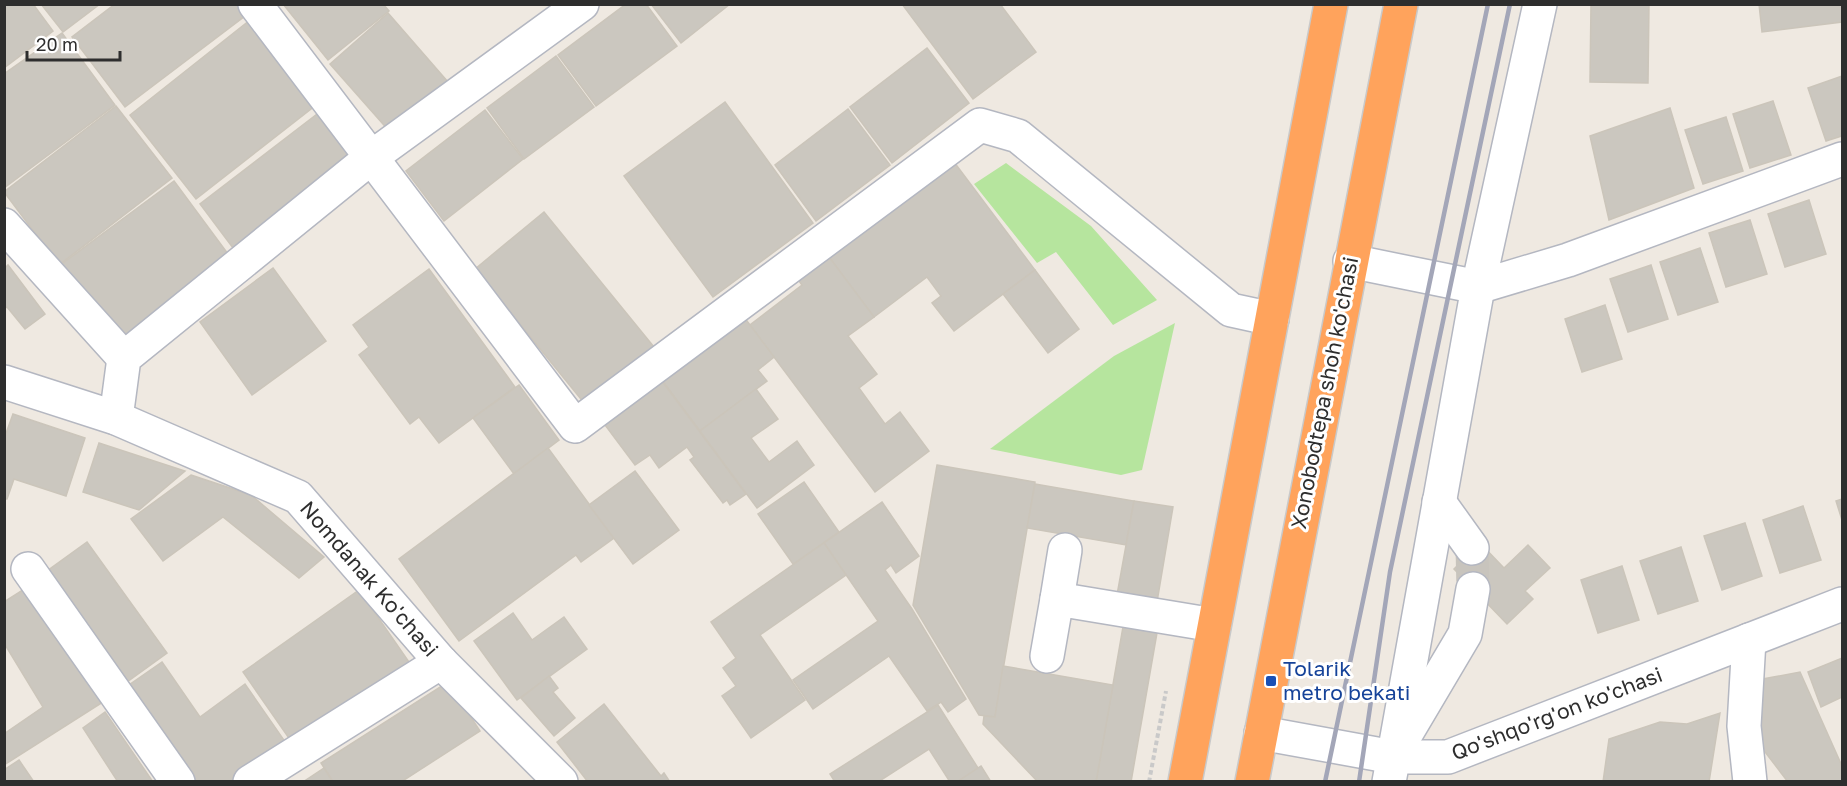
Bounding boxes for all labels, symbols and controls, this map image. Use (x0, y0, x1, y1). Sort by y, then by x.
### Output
scale bar (27, 24, 120, 62)
text: 20 m (36, 33, 78, 55)
street label: Xonobodtepa shoh ko'chasi (1285, 255, 1363, 531)
street label: Nomdanak Ko'chasi (295, 495, 444, 661)
place label: Tolarik metro bekati (1283, 655, 1410, 705)
street label: Qo'shqo'rg'on ko'chasi (1448, 661, 1666, 765)
marker: Tolarik metro bekati (1264, 674, 1278, 688)

